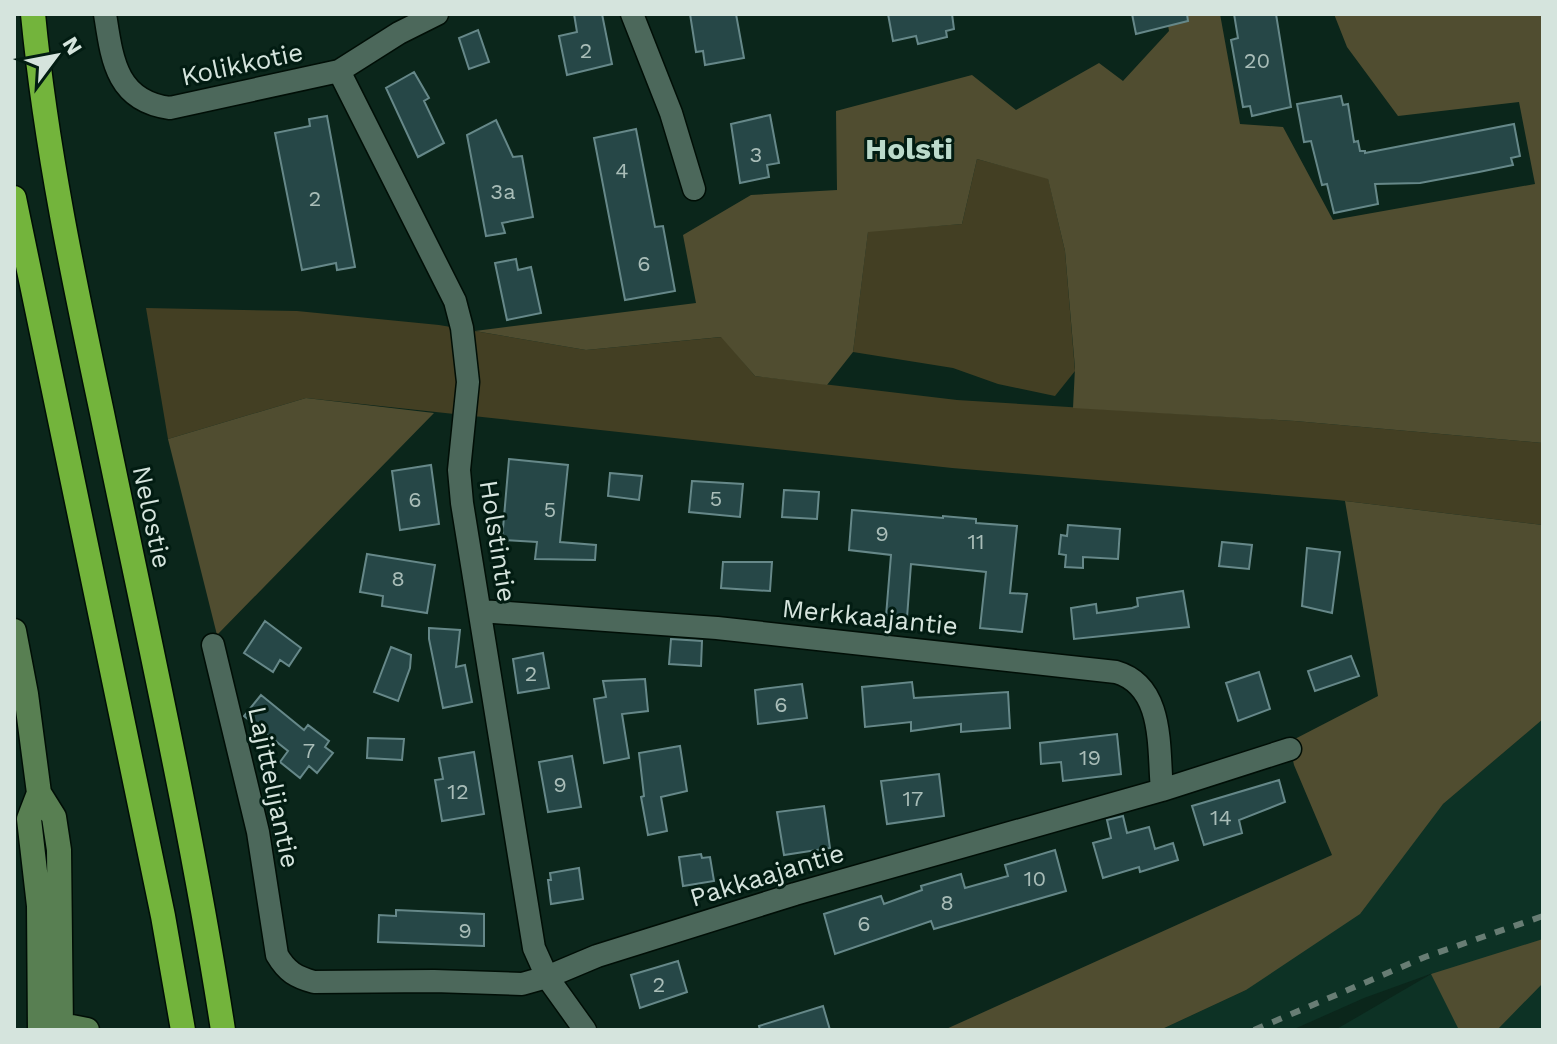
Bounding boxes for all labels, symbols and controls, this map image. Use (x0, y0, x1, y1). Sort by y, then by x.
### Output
north arrow (16, 16, 96, 96)
text: N (58, 32, 87, 59)
street label: Kolikkotie (178, 36, 306, 92)
house number: 2 (580, 38, 592, 63)
house number: 20 (1244, 48, 1270, 73)
district label: Holsti (865, 131, 953, 166)
house number: 3 (750, 142, 762, 167)
house number: 4 (615, 158, 629, 183)
house number: 3a (490, 179, 516, 204)
house number: 2 (309, 186, 321, 211)
house number: 6 (637, 251, 651, 276)
street label: Nelostie (127, 463, 177, 571)
street label: Holstintie (474, 478, 522, 604)
house number: 5 (710, 486, 722, 511)
house number: 6 (408, 487, 422, 512)
house number: 5 (544, 497, 556, 522)
house number: 9 (875, 521, 889, 546)
house number: 11 (967, 529, 985, 554)
house number: 8 (391, 566, 405, 591)
street label: Merkkaajantie (781, 593, 959, 641)
house number: 2 (525, 661, 537, 686)
house number: 6 (774, 692, 788, 717)
street label: Lajittelijantie (242, 703, 306, 871)
house number: 7 (303, 738, 315, 763)
house number: 19 (1079, 745, 1101, 770)
house number: 9 (553, 772, 567, 797)
house number: 12 (447, 779, 469, 804)
house number: 17 (903, 786, 923, 811)
house number: 14 (1210, 805, 1232, 830)
street label: Pakkaajantie (686, 837, 848, 913)
house number: 10 (1024, 866, 1046, 891)
house number: 8 (940, 890, 954, 915)
house number: 6 (857, 911, 871, 936)
house number: 9 (458, 918, 472, 943)
house number: 2 (653, 972, 665, 997)

